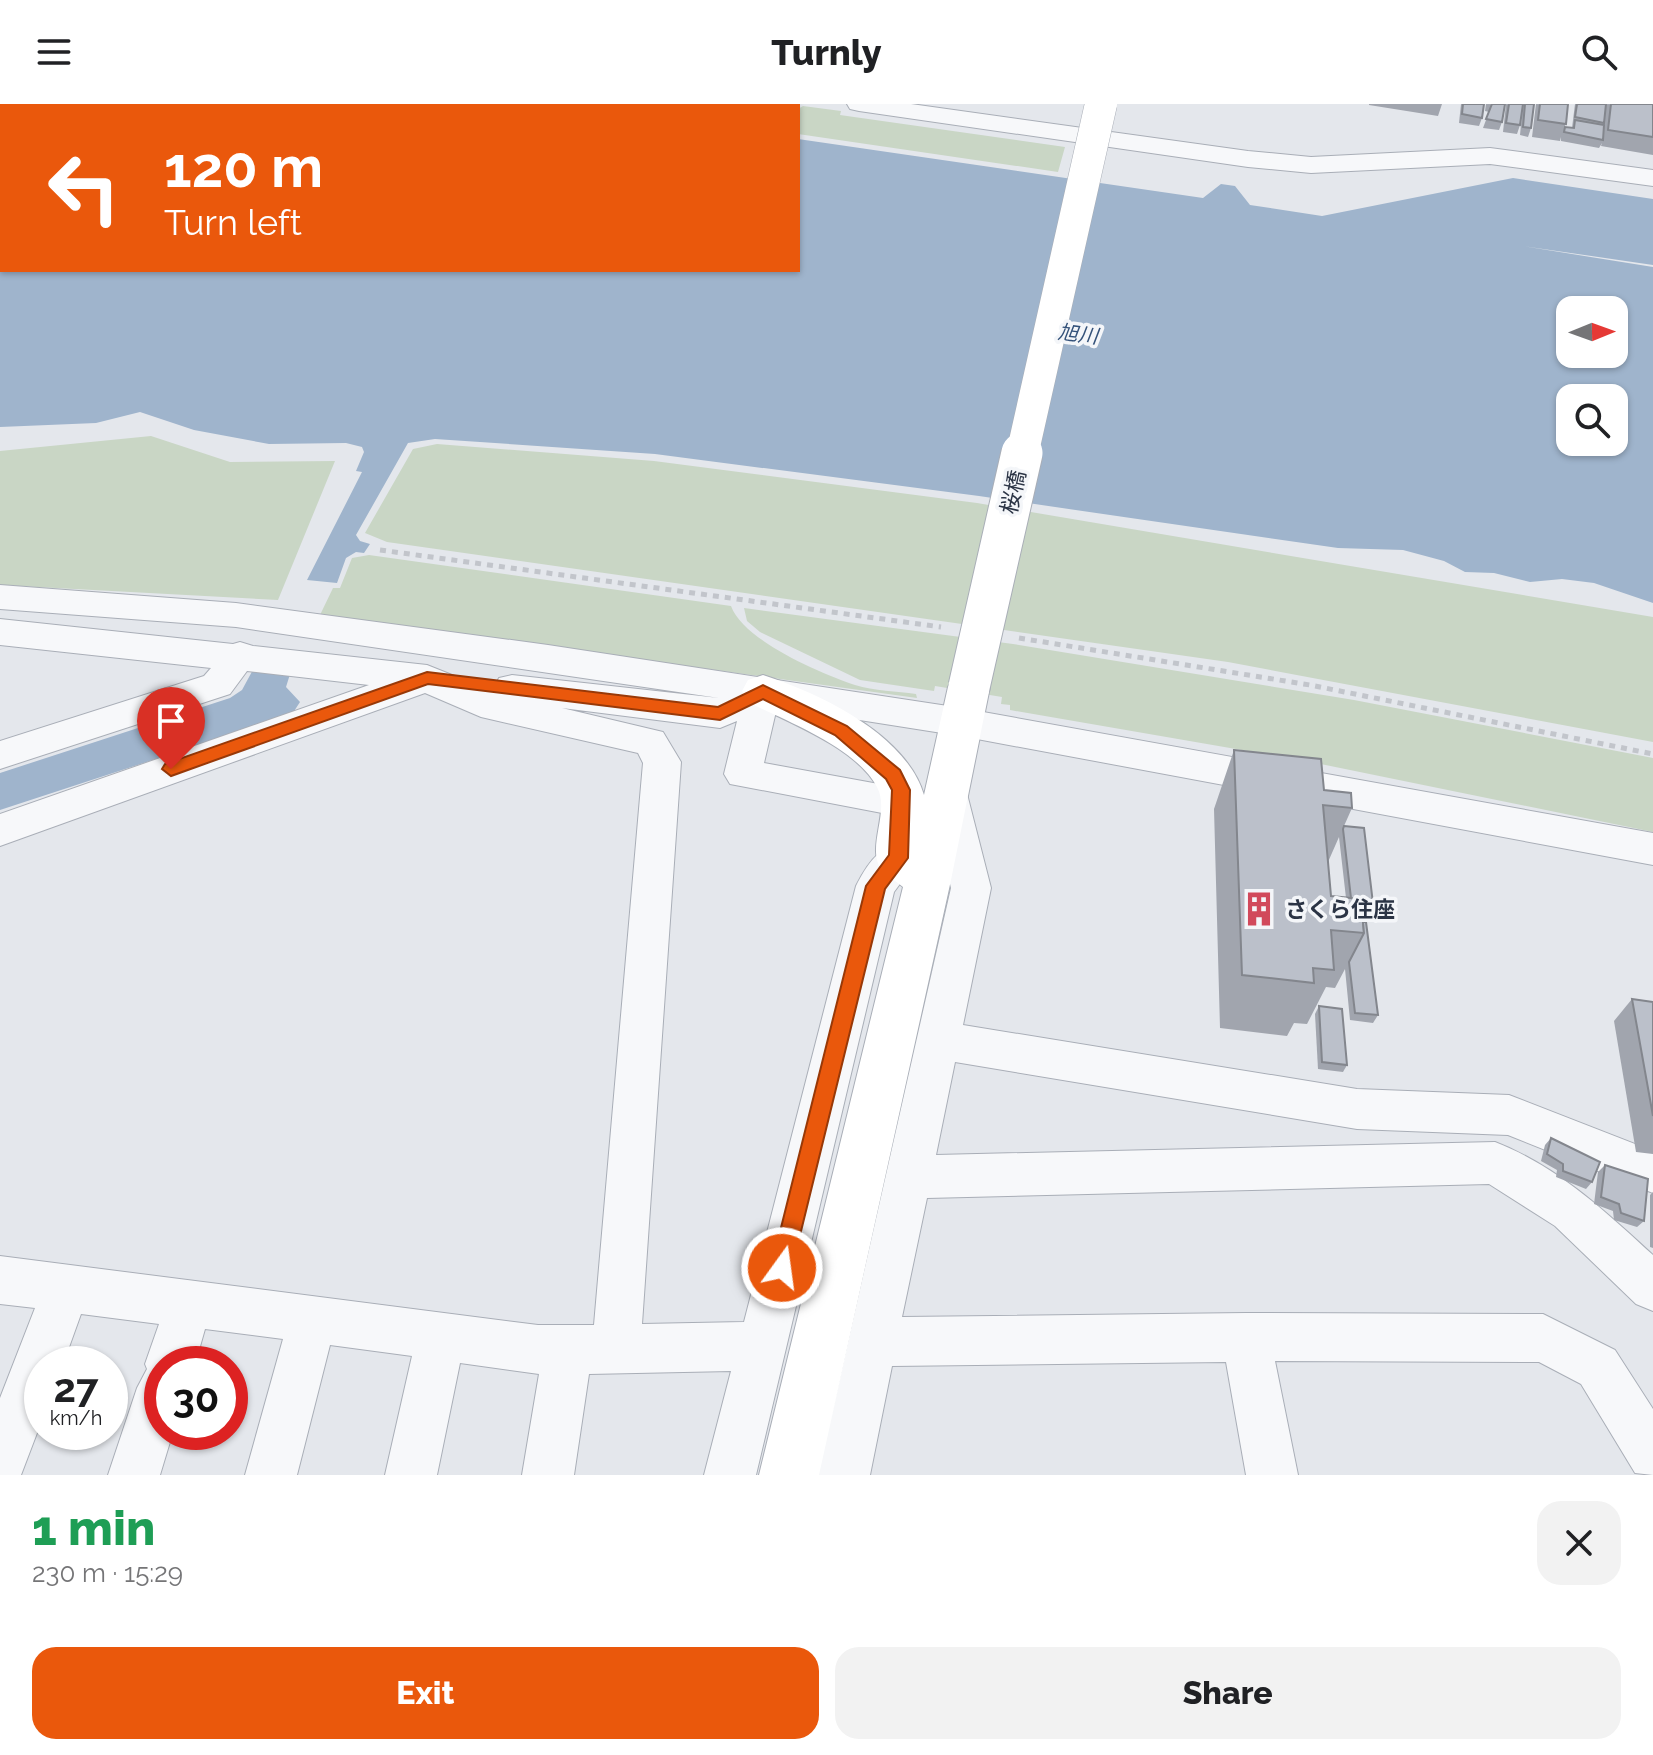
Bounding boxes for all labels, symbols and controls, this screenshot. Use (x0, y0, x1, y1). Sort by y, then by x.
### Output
icon: menu (32, 30, 76, 74)
icon: search (1577, 30, 1621, 74)
text: Turnly (771, 31, 882, 73)
text: 120 m (164, 134, 323, 200)
icon: left (32, 136, 136, 240)
text: Turn left (164, 201, 302, 243)
north arrow (1556, 296, 1628, 368)
map controls (1556, 296, 1628, 456)
water label: 旭川 (1057, 320, 1101, 349)
button: search (1556, 384, 1628, 456)
street label: 桜橋 (995, 468, 1031, 516)
pin (137, 687, 205, 769)
icon: arrive (149, 699, 193, 743)
building icon: さくら住座 (1240, 890, 1278, 928)
place label: さくら住座 (1285, 896, 1395, 922)
position arrow (740, 1226, 824, 1310)
speed limit sign: 30 (144, 1346, 248, 1450)
text: 27 (53, 1364, 98, 1411)
text: km/h (50, 1406, 102, 1430)
text: 1 min (32, 1500, 155, 1556)
button: close (1537, 1501, 1621, 1585)
text: 230 m · 15:29 (32, 1558, 183, 1588)
button: Exit (32, 1647, 819, 1739)
button: Share (835, 1647, 1621, 1739)

